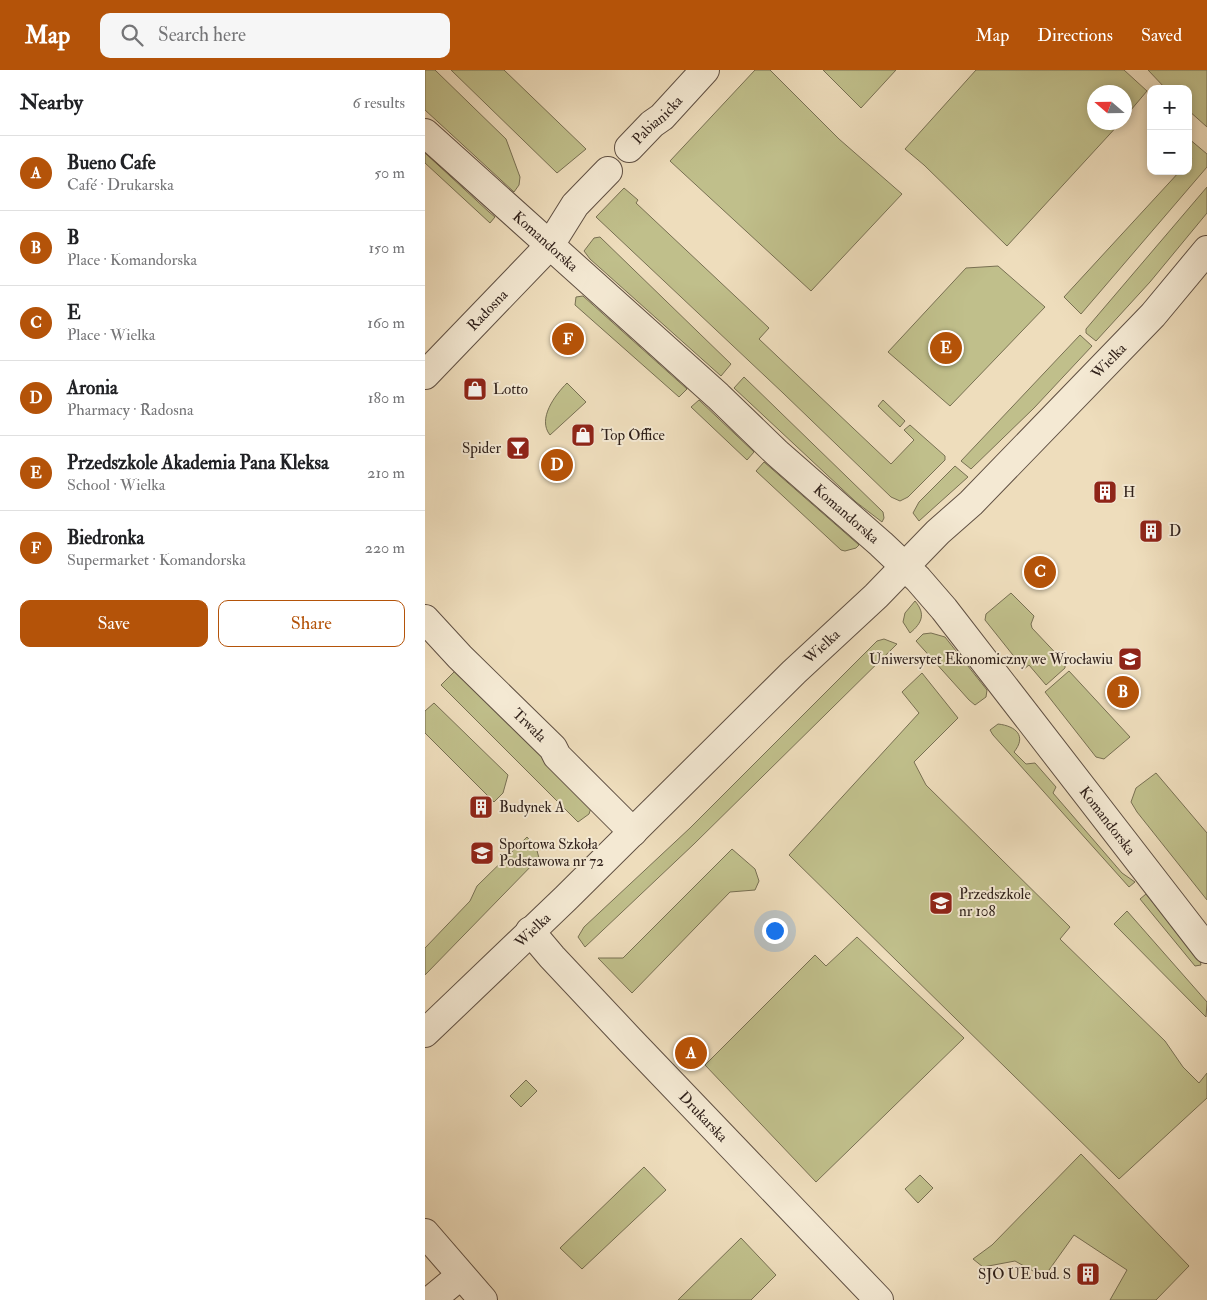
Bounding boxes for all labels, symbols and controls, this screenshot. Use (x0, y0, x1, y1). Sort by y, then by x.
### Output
search box (100, 13, 450, 58)
text: Map (25, 20, 70, 51)
icon: search (118, 21, 146, 49)
text: Search here (158, 23, 246, 47)
text: Map (976, 24, 1009, 47)
text: Directions (1037, 24, 1113, 47)
text: Saved (1141, 24, 1182, 47)
north arrow (1087, 85, 1132, 130)
map controls (1147, 85, 1192, 175)
button: + (1147, 85, 1192, 130)
text: Nearby (20, 89, 83, 116)
street label: Pabianicka (628, 91, 688, 149)
text: 6 results (353, 93, 405, 113)
button: − (1147, 130, 1192, 175)
text: Bueno Cafe (67, 151, 156, 175)
text: A (31, 163, 41, 183)
text: 50 m (374, 163, 405, 183)
text: Café · Drukarska (67, 175, 174, 195)
street label: Komandorska (509, 207, 583, 276)
text: B (67, 226, 79, 250)
text: B (31, 238, 41, 258)
text: 150 m (368, 238, 405, 258)
text: Place · Komandorska (67, 250, 197, 270)
street label: Radosna (463, 285, 513, 335)
text: E (67, 301, 81, 325)
text: C (30, 313, 42, 333)
text: 160 m (367, 313, 405, 333)
pin: F (552, 320, 584, 358)
text: Place · Wielka (67, 325, 155, 345)
pin: E (930, 329, 962, 367)
street label: Wielka (1087, 339, 1131, 384)
text: Aronia (67, 376, 118, 400)
shop icon: Lotto (462, 376, 488, 402)
place label: Lotto (493, 380, 528, 399)
text: D (29, 388, 43, 408)
text: 180 m (368, 388, 405, 408)
text: Pharmacy · Radosna (67, 400, 194, 420)
shop icon: Top Office (570, 422, 596, 448)
place label: Top Office (601, 426, 665, 446)
bar icon: Spider (505, 435, 531, 461)
place label: Spider (462, 439, 501, 459)
pin: D (541, 446, 573, 484)
text: Przedszkole Akademia Pana Kleksa (67, 451, 329, 475)
text: E (30, 463, 42, 483)
text: 210 m (367, 463, 405, 483)
text: School · Wielka (67, 475, 165, 495)
building icon: H (1092, 479, 1118, 505)
street label: Komandorska (809, 480, 884, 549)
place label: H (1123, 483, 1135, 502)
building icon: D (1138, 518, 1164, 544)
place label: D (1169, 522, 1181, 541)
text: Biedronka (67, 526, 144, 550)
text: F (31, 538, 41, 558)
text: 220 m (365, 538, 405, 558)
text: Supermarket · Komandorska (67, 550, 246, 570)
pin: C (1024, 553, 1056, 591)
button: Save (20, 600, 208, 647)
button: Share (218, 600, 405, 647)
street label: Wielka (799, 625, 845, 669)
school or university icon: Uniwersytet Ekonomiczny we Wrocławiu (1117, 646, 1143, 672)
place label: Uniwersytet Ekonomiczny we Wrocławiu (869, 650, 1113, 669)
pin: B (1107, 673, 1139, 711)
street label: Trwała (508, 704, 551, 747)
street label: Komandorska (1075, 783, 1140, 860)
building icon: Budynek A (468, 794, 494, 820)
place label: Budynek A (499, 798, 565, 817)
place label: Sportowa Szkoła Podstawowa nr 72 (499, 835, 604, 871)
school or university icon: Sportowa Szkoła Podstawowa nr 72 (469, 840, 495, 866)
place label: Przedszkole nr 108 (959, 885, 1031, 921)
school or university icon: Przedszkole nr 108 (928, 890, 954, 916)
street label: Wielka (510, 908, 556, 953)
your location (762, 918, 788, 944)
pin: A (675, 1034, 707, 1072)
street label: Drukarska (674, 1088, 732, 1147)
building icon: SJO UE bud. S (1075, 1261, 1101, 1287)
place label: SJO UE bud. S (978, 1265, 1071, 1285)

